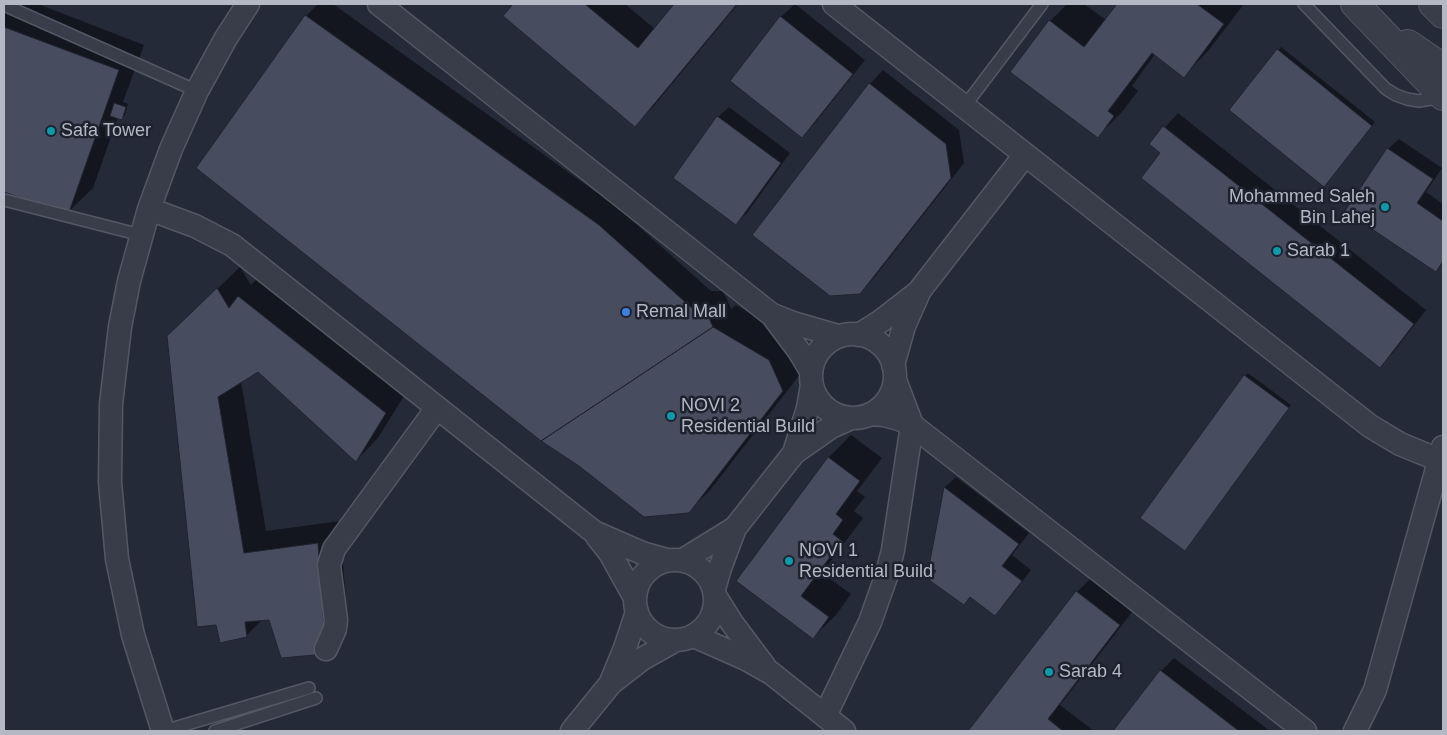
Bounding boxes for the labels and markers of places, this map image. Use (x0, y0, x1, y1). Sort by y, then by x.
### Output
place label: Safa Tower (61, 120, 151, 142)
marker: Safa Tower (45, 125, 57, 137)
place label: Mohammed Saleh Bin Lahej (1229, 186, 1375, 228)
marker: Mohammed Saleh Bin Lahej (1379, 201, 1391, 213)
place label: Sarab 1 (1287, 240, 1350, 262)
marker: Sarab 1 (1271, 245, 1283, 257)
place label: Remal Mall (636, 301, 726, 323)
marker: Remal Mall (620, 306, 632, 318)
place label: NOVI 2 Residential Build (681, 395, 815, 438)
marker: NOVI 2 Residential Build (665, 410, 677, 422)
place label: NOVI 1 Residential Build (799, 540, 933, 582)
marker: NOVI 1 Residential Build (783, 555, 795, 567)
place label: Sarab 4 (1059, 661, 1122, 683)
marker: Sarab 4 (1043, 666, 1055, 678)

